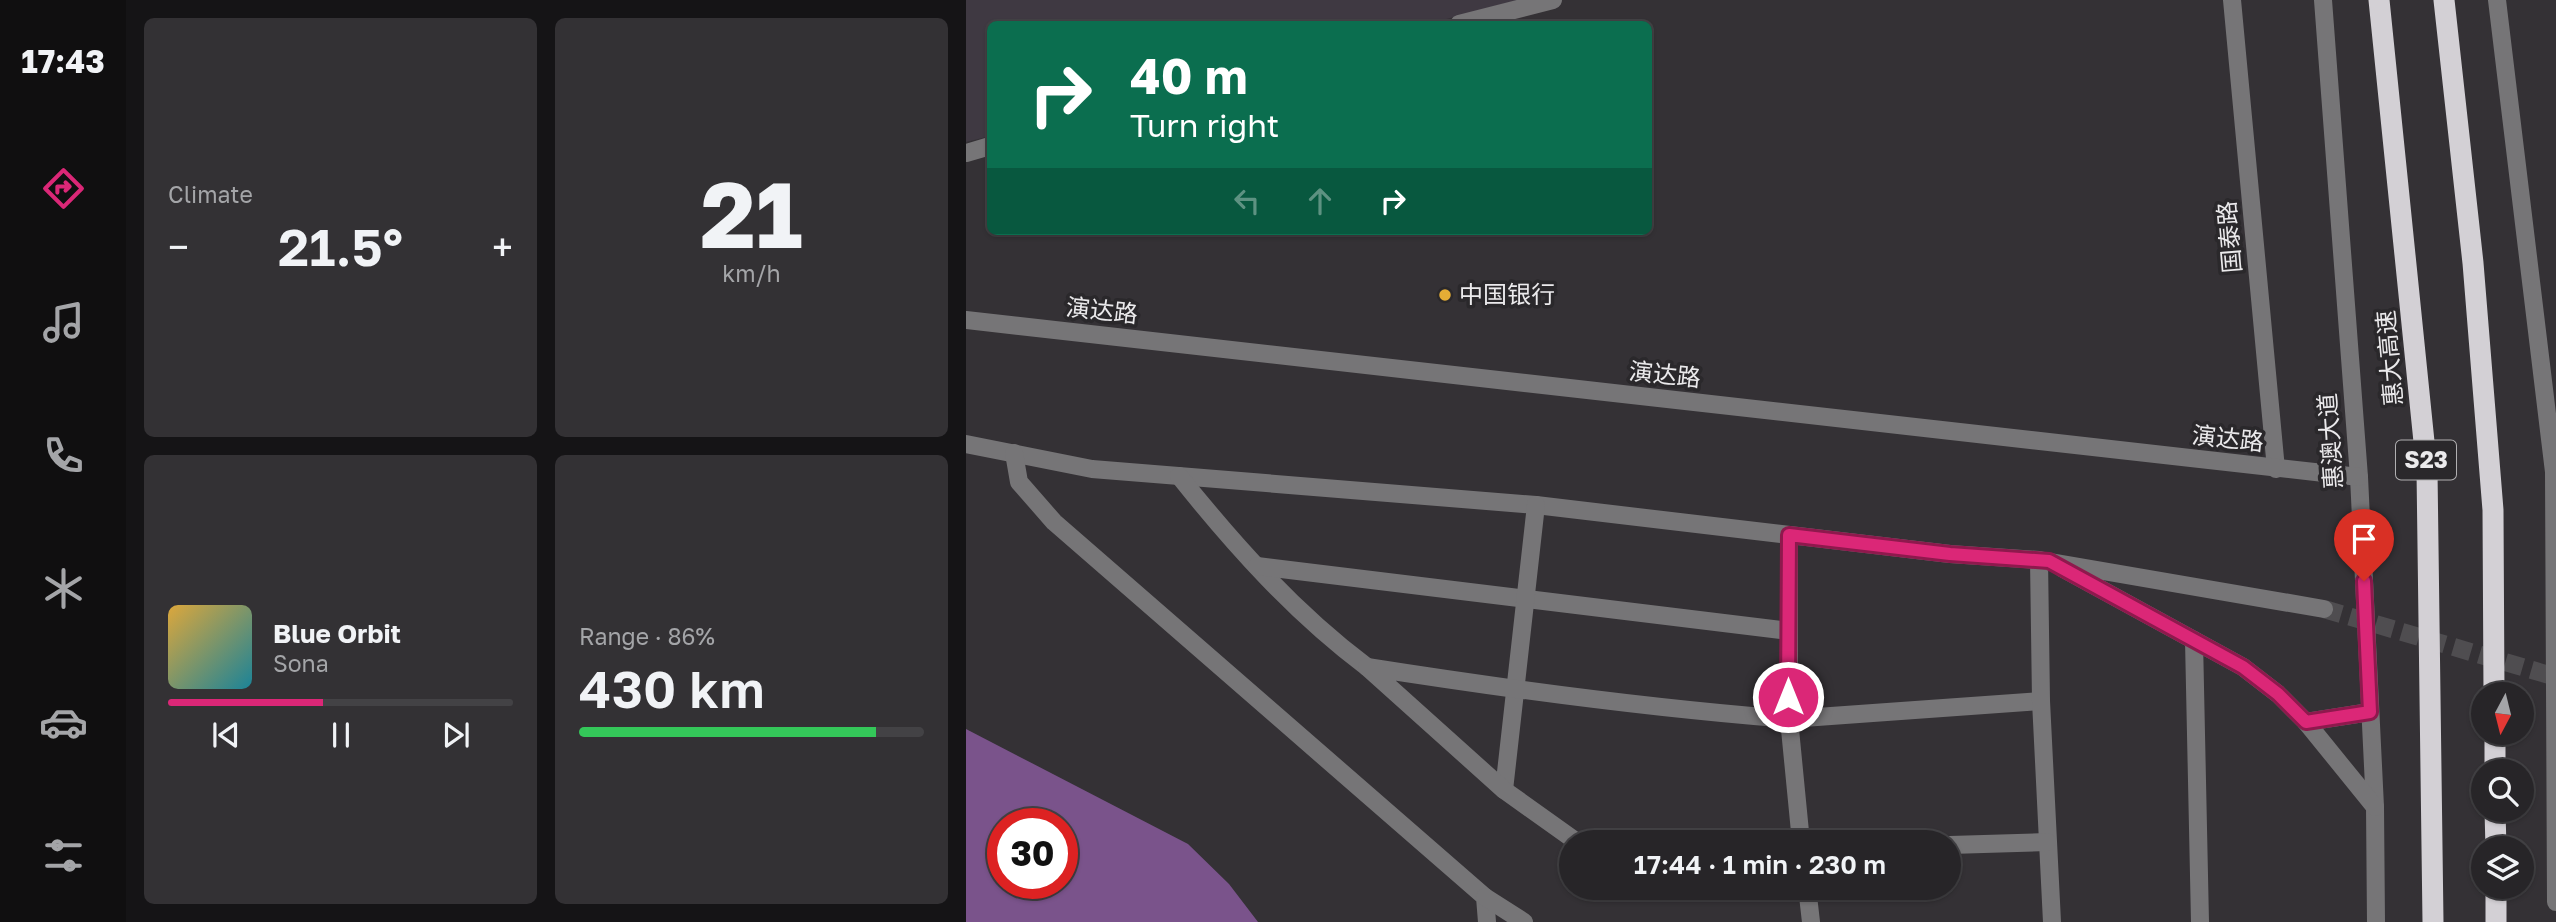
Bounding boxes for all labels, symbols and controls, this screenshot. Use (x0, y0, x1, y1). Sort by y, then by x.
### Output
text: 17:43 (21, 42, 105, 80)
text: 40 m (1130, 46, 1248, 105)
icon: right (1015, 49, 1106, 140)
text: Turn right (1130, 106, 1279, 144)
text: 21 (700, 159, 803, 268)
icon: directions (39, 164, 88, 213)
text: Climate (168, 180, 253, 208)
icon: left (1228, 182, 1266, 220)
icon: ahead (1301, 182, 1339, 220)
icon: right (1374, 182, 1412, 220)
street label: 国泰路 (2211, 200, 2246, 274)
text: 21.5° (278, 215, 403, 277)
text: − (168, 224, 189, 269)
text: + (492, 224, 513, 269)
text: km/h (722, 259, 781, 287)
place label: 中国银行 (1459, 279, 1555, 308)
marker: 中国银行 (1437, 287, 1453, 303)
street label: 演达路 (1065, 291, 1139, 328)
icon: music (39, 298, 88, 347)
street label: 惠大高速 (2370, 309, 2407, 407)
street label: 演达路 (1628, 355, 1702, 392)
street label: 惠澳大道 (2312, 392, 2347, 490)
street label: 演达路 (2191, 419, 2265, 456)
icon: phone (39, 431, 88, 480)
road number: S23 (2396, 440, 2456, 480)
pin (2334, 509, 2394, 581)
icon: arrive (2345, 520, 2383, 558)
icon: climate (39, 564, 88, 613)
text: Blue Orbit (273, 618, 401, 649)
text: Range · 86% (579, 622, 715, 650)
text: Sona (273, 649, 329, 677)
text: 430 km (579, 657, 765, 719)
position arrow (1751, 660, 1825, 734)
north arrow (2471, 682, 2534, 746)
map controls (2471, 682, 2534, 899)
icon: car (39, 698, 88, 747)
icon: previous (207, 716, 245, 754)
icon: pause (322, 716, 360, 754)
icon: next (437, 716, 475, 754)
button: search (2471, 759, 2534, 822)
speed limit sign: 30 (987, 808, 1078, 899)
icon: filters (39, 831, 88, 880)
button: layers (2471, 836, 2534, 899)
text: 17:44 · 1 min · 230 m (1634, 849, 1886, 880)

